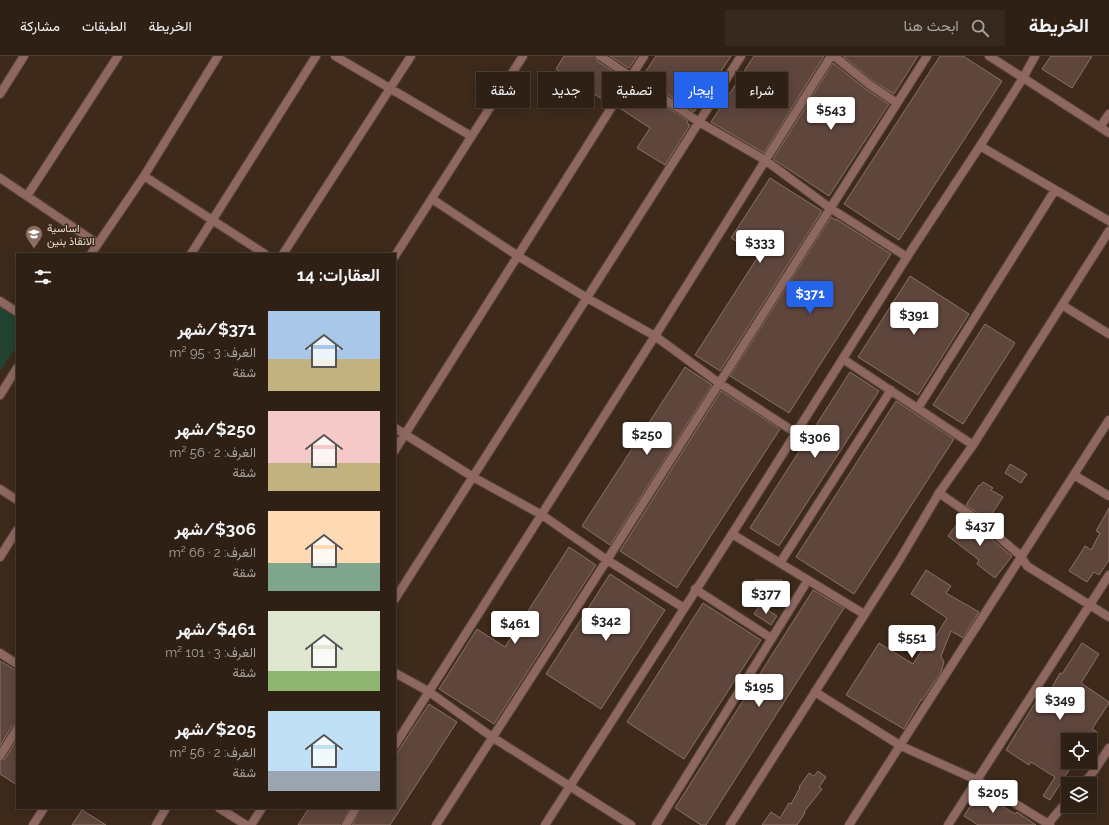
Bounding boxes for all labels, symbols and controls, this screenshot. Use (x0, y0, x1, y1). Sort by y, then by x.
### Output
search box (725, 10, 1005, 46)
text: الخريطة (1029, 14, 1089, 36)
text: ابحث هنا (904, 17, 959, 35)
icon: search (969, 17, 991, 39)
text: مشاركة (20, 18, 60, 34)
text: الطبقات (82, 18, 126, 34)
text: الخريطة (148, 18, 192, 34)
chip: شقة (476, 72, 530, 108)
chip: جديد (538, 72, 594, 108)
chip: تصفية (602, 72, 666, 108)
chip: إيجار (674, 72, 728, 108)
chip: شراء (736, 72, 788, 108)
pin: $543 (807, 97, 855, 131)
text: $543 (816, 102, 846, 117)
place label: اساسية الانقاذ بنين (47, 222, 95, 248)
school or university icon: اساسية الانقاذ بنين (24, 224, 44, 249)
pin: $333 (736, 230, 784, 264)
text: $333 (745, 235, 775, 250)
text: العقارات: 14 (297, 265, 380, 285)
icon: filters (32, 266, 54, 288)
pin: $371 (786, 281, 834, 315)
text: $371 (795, 286, 825, 301)
pin: $391 (890, 302, 938, 336)
text: $391 (899, 307, 929, 322)
text: $371/شهر (177, 319, 256, 339)
icon: home (300, 327, 348, 375)
text: الغرف: 3 · 95 m² (170, 345, 256, 360)
text: شقة (233, 365, 256, 380)
text: $250/شهر (175, 419, 256, 439)
pin: $250 (623, 422, 671, 456)
pin: $306 (791, 425, 839, 459)
icon: home (300, 427, 348, 475)
text: $250 (632, 427, 662, 442)
text: $306 (799, 430, 831, 445)
text: الغرف: 2 · 56 m² (170, 445, 256, 460)
text: شقة (233, 465, 256, 480)
pin: $437 (956, 513, 1004, 547)
text: $437 (965, 518, 995, 533)
text: $306/شهر (174, 519, 256, 539)
icon: home (300, 527, 348, 575)
text: الغرف: 2 · 66 m² (169, 545, 256, 560)
text: شقة (233, 565, 256, 580)
pin: $377 (742, 581, 790, 615)
text: $377 (751, 586, 781, 601)
pin: $342 (582, 608, 630, 642)
pin: $461 (491, 611, 539, 645)
text: $342 (591, 613, 621, 628)
text: $461 (500, 616, 530, 631)
text: $461/شهر (176, 619, 256, 639)
pin: $551 (888, 625, 936, 659)
icon: home (300, 627, 348, 675)
text: $551 (897, 630, 927, 645)
text: الغرف: 3 · 101 m² (165, 645, 256, 660)
text: شقة (233, 665, 256, 680)
pin: $195 (735, 674, 783, 708)
text: $195 (744, 679, 774, 694)
pin: $349 (1036, 687, 1084, 721)
text: $349 (1045, 692, 1075, 707)
text: $205/شهر (175, 719, 256, 739)
icon: home (300, 727, 348, 775)
map controls (1061, 733, 1097, 813)
button: locate (1061, 733, 1097, 769)
text: الغرف: 2 · 56 m² (170, 745, 256, 760)
text: شقة (233, 765, 256, 780)
button: layers (1061, 777, 1097, 813)
pin: $205 (969, 780, 1017, 814)
text: $205 (978, 785, 1008, 800)

